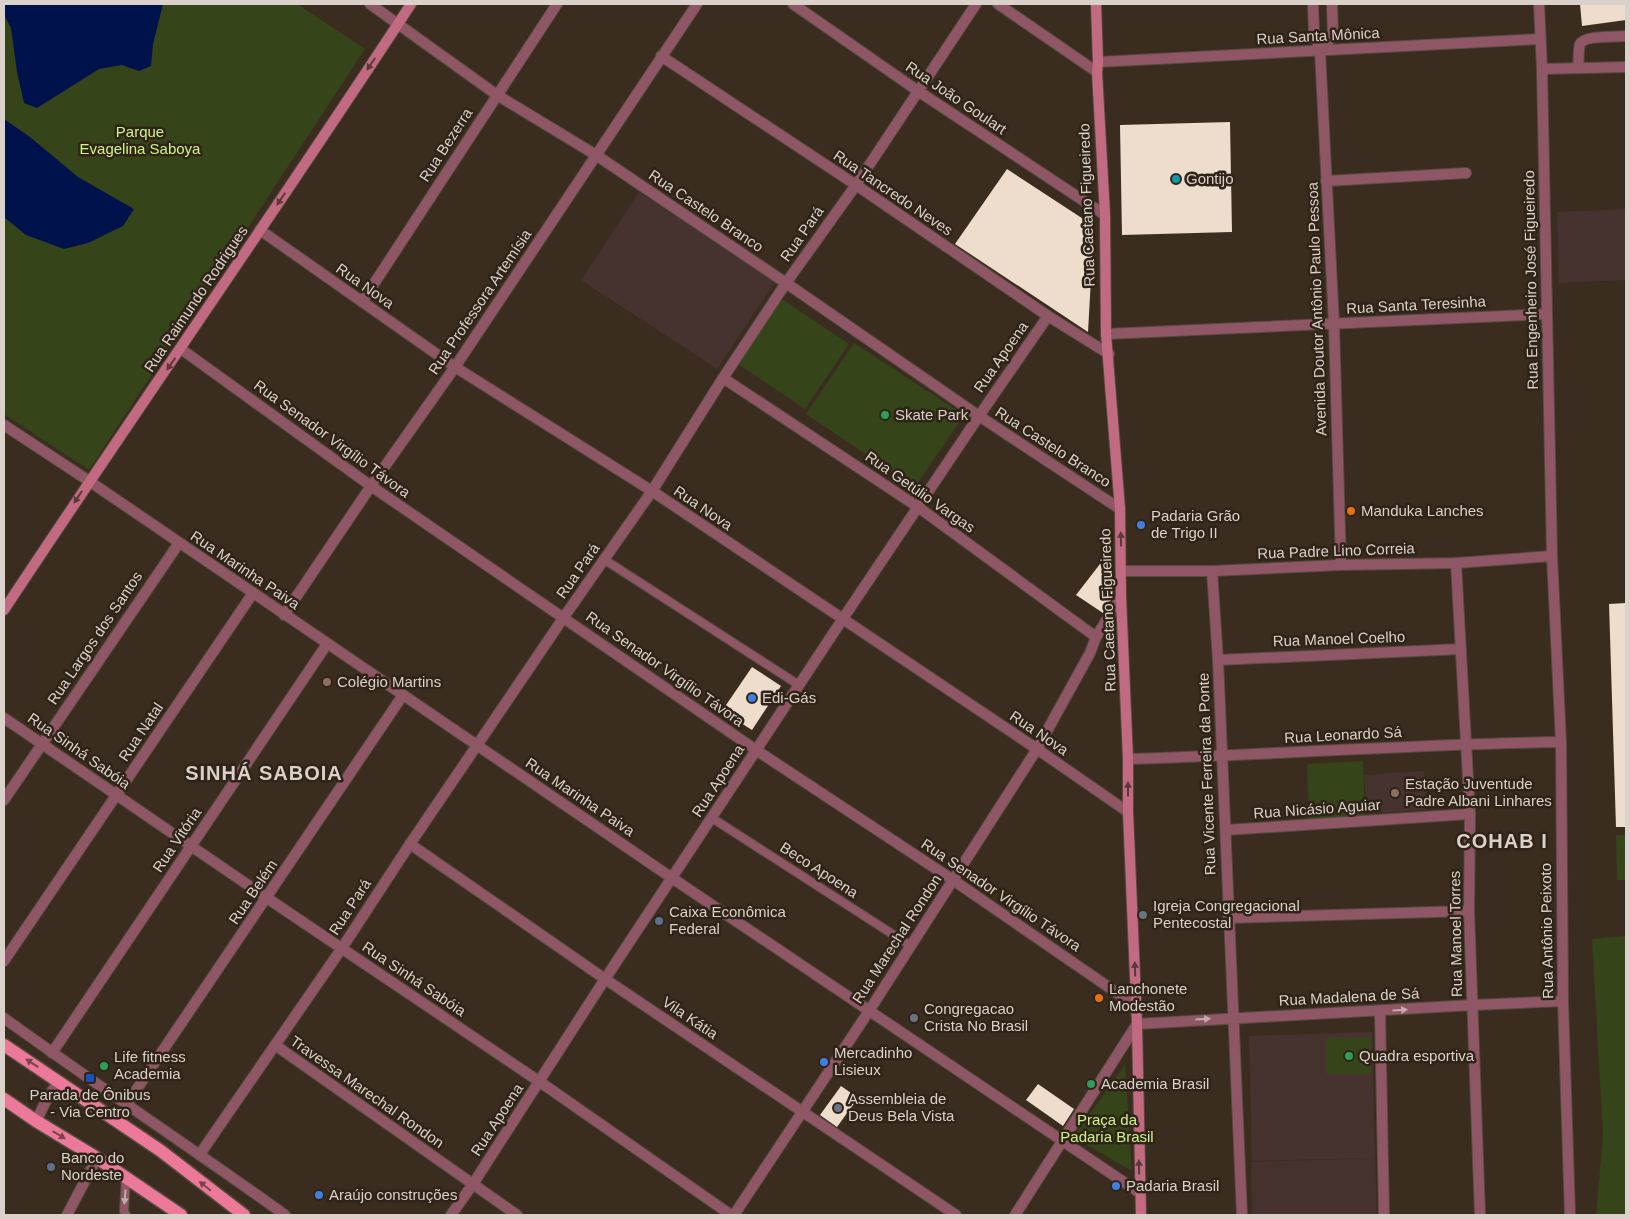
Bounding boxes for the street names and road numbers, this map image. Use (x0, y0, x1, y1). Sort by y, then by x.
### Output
street label: Rua Santa Mônica (1256, 24, 1381, 47)
street label: Rua João Goulart (903, 58, 1010, 138)
street label: Rua Bezerra (416, 104, 476, 185)
street label: Rua Caetano Figueiredo (1075, 123, 1098, 287)
street label: Rua Tancredo Neves (831, 146, 956, 239)
street label: Rua Castelo Branco (646, 166, 767, 255)
street label: Rua Engenheiro José Figueiredo (1520, 170, 1541, 390)
street label: Avenida Doutor Antônio Paulo Pessoa (1304, 181, 1329, 436)
street label: Rua Pará (776, 202, 827, 265)
street label: Rua Raimundo Rodrigues (140, 222, 251, 375)
street label: Rua Professora Artemísia (425, 226, 535, 377)
street label: Rua Nova (333, 259, 398, 312)
street label: Rua Santa Teresinha (1346, 292, 1487, 317)
street label: Rua Apoena (970, 317, 1032, 395)
street label: Rua Senador Virgílio Távora (251, 376, 414, 501)
street label: Rua Castelo Branco (992, 403, 1114, 490)
street label: Rua Getúlio Vargas (862, 447, 978, 536)
street label: Rua Nova (671, 482, 736, 534)
street label: Rua Marinha Paiva (188, 527, 303, 613)
street label: Rua Caetano Figueiredo (1096, 528, 1119, 692)
street label: Rua Pará (552, 539, 603, 602)
street label: Rua Padre Lino Correia (1257, 539, 1416, 562)
street label: Rua Largos dos Santos (44, 568, 145, 707)
street label: Rua Senador Virgílio Távora (583, 608, 748, 730)
street label: Rua Manoel Coelho (1272, 628, 1406, 649)
street label: Rua Vicente Ferreira da Ponte (1194, 673, 1219, 875)
street label: Rua Natal (115, 699, 166, 764)
street label: Rua Nova (1007, 707, 1072, 759)
street label: Rua Sinhá Sabóia (25, 709, 134, 793)
street label: Rua Leonardo Sá (1284, 723, 1403, 746)
street label: Rua Apoena (688, 741, 748, 820)
street label: Rua Marinha Paiva (523, 754, 638, 840)
street label: Rua Nicásio Aguiar (1253, 796, 1381, 821)
street label: Rua Vitória (149, 804, 205, 875)
street label: Rua Senador Virgílio Távora (918, 835, 1085, 955)
street label: Beco Apoena (777, 838, 862, 901)
street label: Rua Belém (225, 856, 280, 927)
street label: Rua Antônio Peixoto (1537, 863, 1556, 999)
street label: Rua Marechal Rondon (849, 871, 945, 1006)
street label: Rua Manoel Torres (1446, 871, 1465, 997)
street label: Rua Pará (325, 875, 374, 938)
street label: Rua Sinhá Sabóia (359, 938, 470, 1020)
street label: Rua Madalena de Sá (1278, 984, 1420, 1009)
street label: Vila Kátia (659, 993, 722, 1043)
street label: Travessa Marechal Rondon (287, 1032, 447, 1151)
street label: Rua Apoena (467, 1080, 527, 1159)

